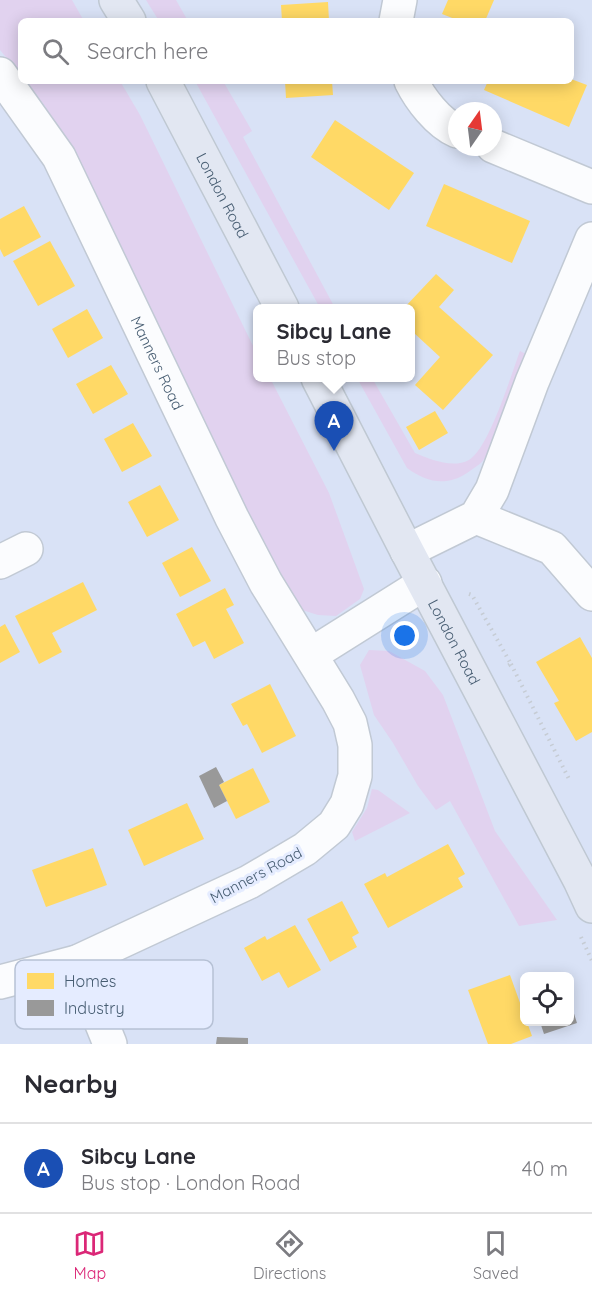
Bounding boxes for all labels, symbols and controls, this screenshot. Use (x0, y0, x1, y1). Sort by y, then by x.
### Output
search box (18, 18, 574, 84)
icon: search (39, 35, 72, 68)
text: Search here (87, 37, 208, 65)
north arrow (448, 102, 502, 156)
street label: London Road (193, 149, 253, 241)
popup (253, 304, 415, 382)
street label: Manners Road (127, 313, 188, 413)
text: Sibcy Lane (277, 317, 391, 345)
text: Bus stop (277, 345, 356, 370)
pin: A (314, 402, 354, 451)
street label: London Road (424, 596, 485, 688)
your location (390, 621, 419, 650)
street label: Manners Road (207, 843, 305, 907)
legend (15, 960, 213, 1029)
text: Homes (64, 971, 116, 991)
map controls (520, 972, 574, 1026)
button: locate (520, 972, 574, 1026)
text: Industry (64, 998, 124, 1018)
text: Nearby (24, 1067, 118, 1100)
text: Sibcy Lane (81, 1142, 196, 1170)
text: A (37, 1156, 50, 1181)
text: 40 m (522, 1156, 568, 1181)
text: Bus stop · London Road (81, 1170, 300, 1195)
tab: Map (73, 1227, 106, 1283)
tab: Directions (253, 1227, 326, 1283)
tab: Saved (473, 1227, 519, 1283)

